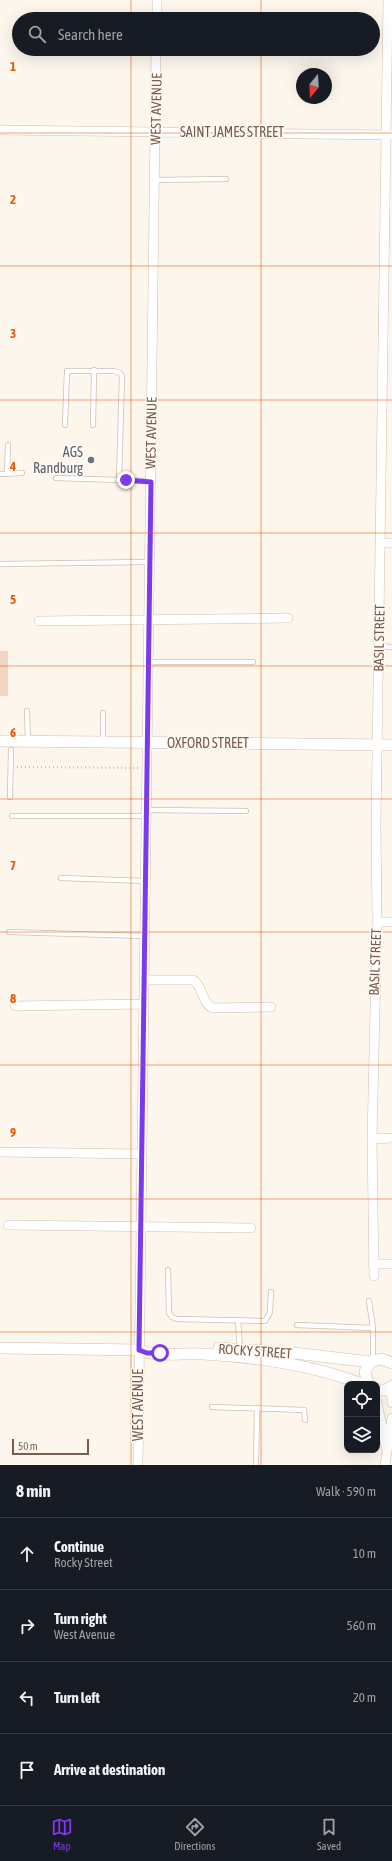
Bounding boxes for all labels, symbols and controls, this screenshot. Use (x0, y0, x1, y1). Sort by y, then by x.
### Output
search box (12, 12, 380, 56)
icon: search (26, 23, 48, 45)
text: Search here (58, 26, 123, 43)
text: 1 (10, 59, 16, 74)
north arrow (296, 68, 332, 104)
street label: WEST AVENUE (147, 73, 165, 145)
street label: SAINT JAMES STREET (180, 124, 284, 140)
text: 2 (10, 192, 16, 207)
text: 3 (10, 326, 16, 341)
street label: WEST AVENUE (142, 397, 160, 469)
place label: AGS Randburg (33, 444, 83, 476)
marker: AGS Randburg (86, 455, 96, 465)
text: 4 (9, 459, 16, 474)
route end (117, 471, 135, 489)
text: 5 (10, 592, 16, 607)
street label: BASIL STREET (370, 604, 388, 672)
text: 6 (10, 725, 16, 740)
street label: OXFORD STREET (167, 735, 249, 751)
text: 7 (10, 858, 16, 873)
street label: BASIL STREET (366, 928, 384, 996)
text: 8 (10, 991, 16, 1006)
text: 9 (10, 1125, 16, 1140)
street label: ROCKY STREET (218, 1340, 292, 1362)
route start (151, 1344, 169, 1362)
street label: WEST AVENUE (130, 1369, 146, 1441)
map controls (344, 1381, 380, 1453)
button: locate (344, 1381, 380, 1417)
button: layers (344, 1417, 380, 1453)
scale bar (12, 1437, 89, 1456)
text: 50 m (18, 1440, 38, 1452)
text: 8 min (16, 1481, 51, 1501)
text: Walk · 590 m (316, 1484, 376, 1499)
text: Continue (54, 1538, 104, 1555)
icon: ahead (16, 1543, 38, 1565)
text: 10 m (353, 1546, 376, 1561)
text: Rocky Street (54, 1555, 113, 1570)
text: Turn right (54, 1610, 107, 1627)
icon: right (16, 1615, 38, 1637)
text: 560 m (347, 1618, 376, 1633)
text: West Avenue (54, 1627, 115, 1642)
icon: left (16, 1687, 38, 1709)
text: Turn left (54, 1689, 100, 1706)
text: 20 m (353, 1690, 376, 1705)
icon: arrive (16, 1759, 38, 1781)
text: Arrive at destination (54, 1761, 165, 1778)
tab: Map (51, 1816, 73, 1852)
tab: Directions (174, 1816, 215, 1852)
tab: Saved (317, 1816, 341, 1852)

